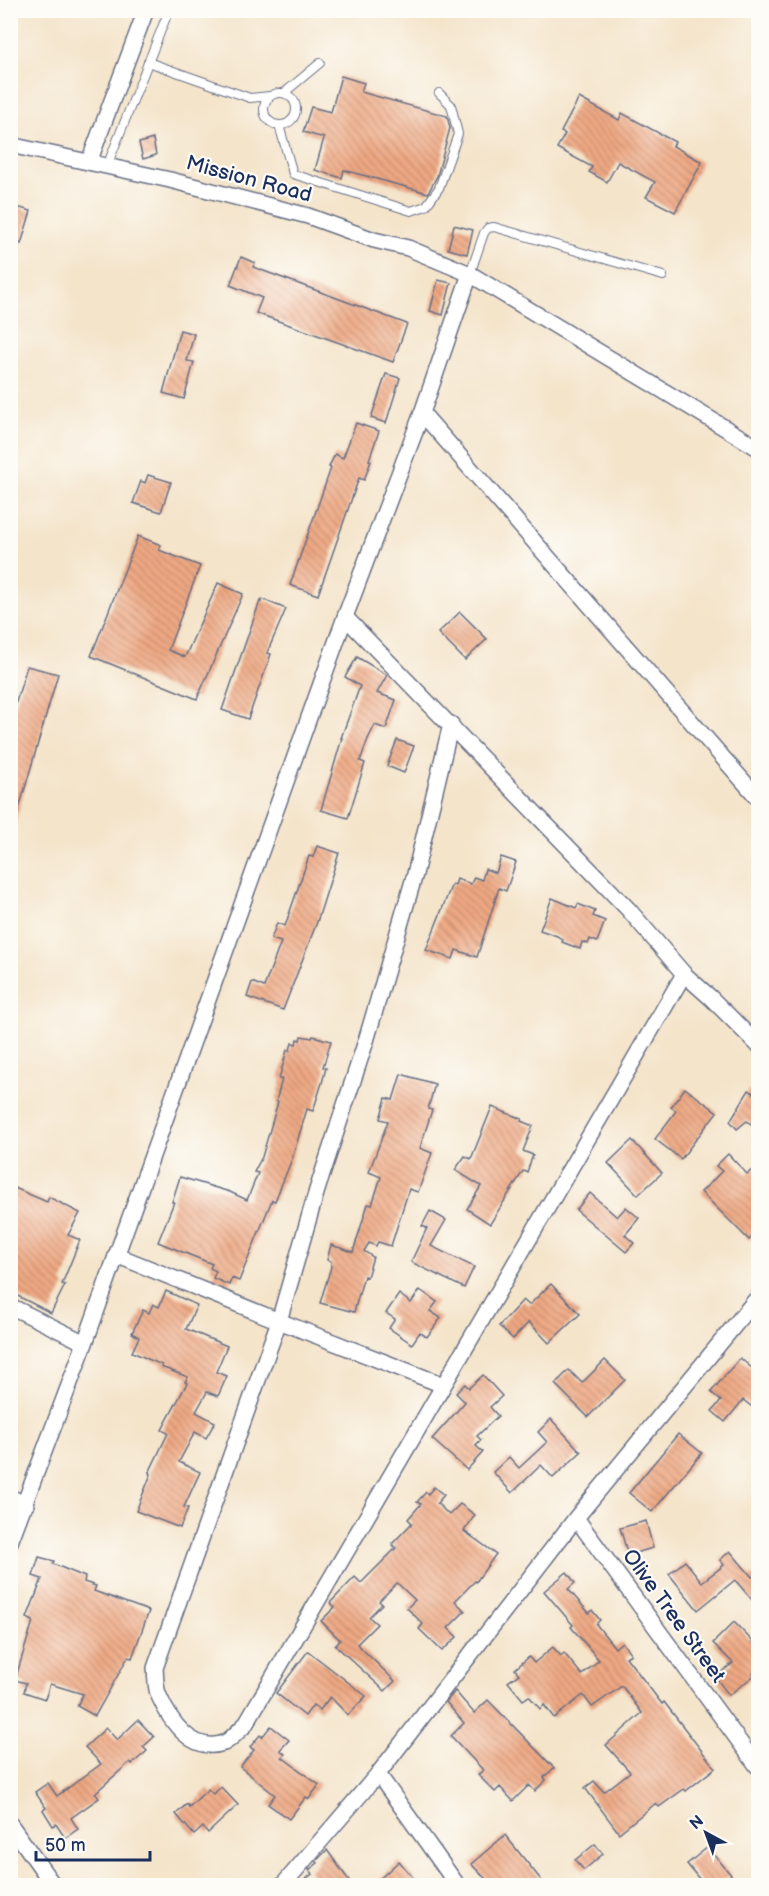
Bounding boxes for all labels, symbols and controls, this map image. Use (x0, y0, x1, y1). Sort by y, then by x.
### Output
street label: Mission Road (183, 150, 315, 208)
street label: Olive Tree Street (617, 1544, 731, 1688)
north arrow (676, 1803, 736, 1863)
text: N (686, 1812, 708, 1834)
scale bar (36, 1824, 150, 1862)
text: 50 m (45, 1835, 86, 1856)

